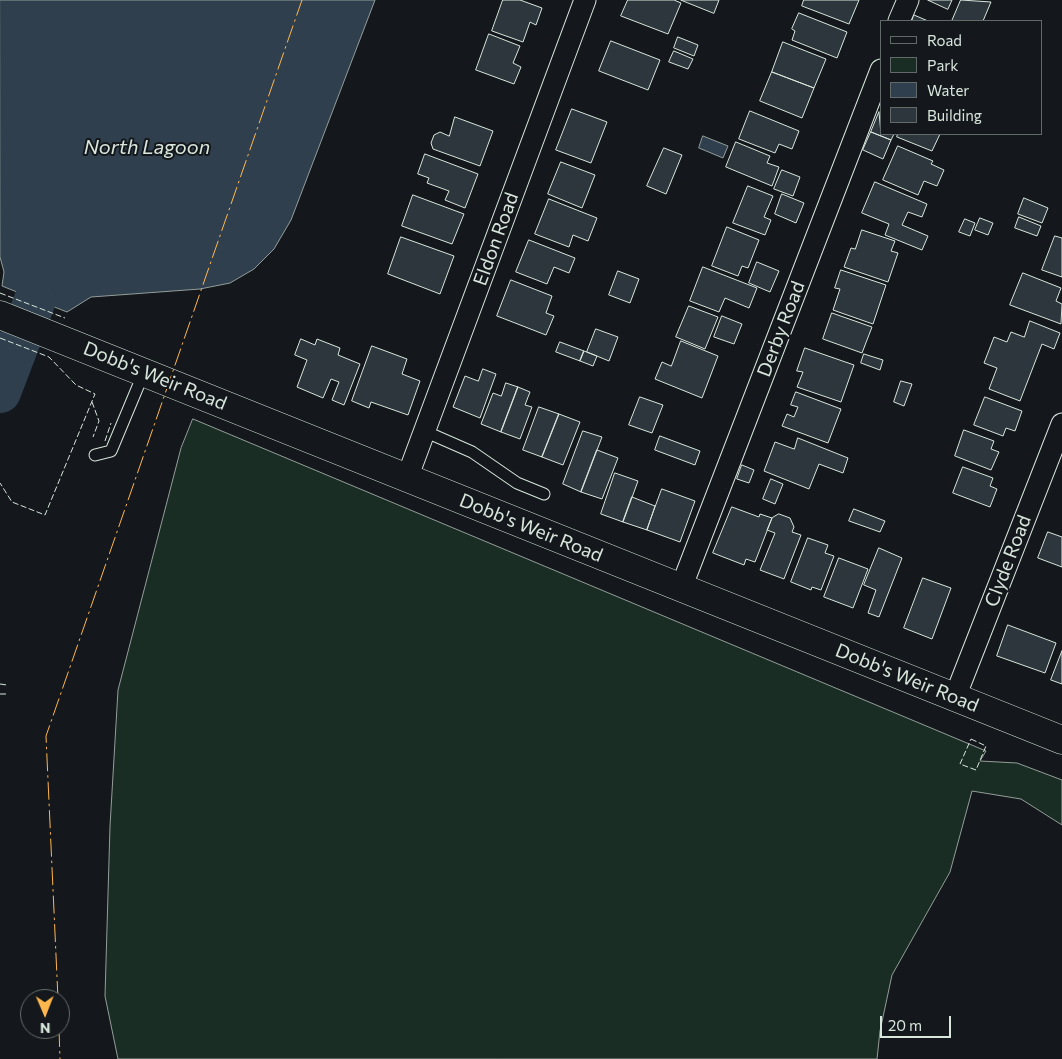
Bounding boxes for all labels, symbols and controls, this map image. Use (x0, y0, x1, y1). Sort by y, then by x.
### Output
legend (880, 20, 1042, 135)
text: Road (927, 31, 962, 49)
text: Park (927, 56, 958, 74)
text: Water (927, 81, 969, 99)
text: Building (927, 106, 982, 124)
water label: North Lagoon (84, 135, 210, 159)
street label: Eldon Road (469, 189, 523, 289)
street label: Derby Road (752, 278, 810, 380)
street label: Dobb's Weir Road (80, 337, 230, 415)
street label: Dobb's Weir Road (456, 489, 606, 567)
street label: Clyde Road (980, 512, 1036, 610)
street label: Dobb's Weir Road (832, 639, 982, 717)
north arrow (20, 989, 70, 1039)
scale bar (882, 1006, 953, 1038)
text: 20 m (888, 1016, 922, 1034)
text: N (40, 1020, 51, 1037)

